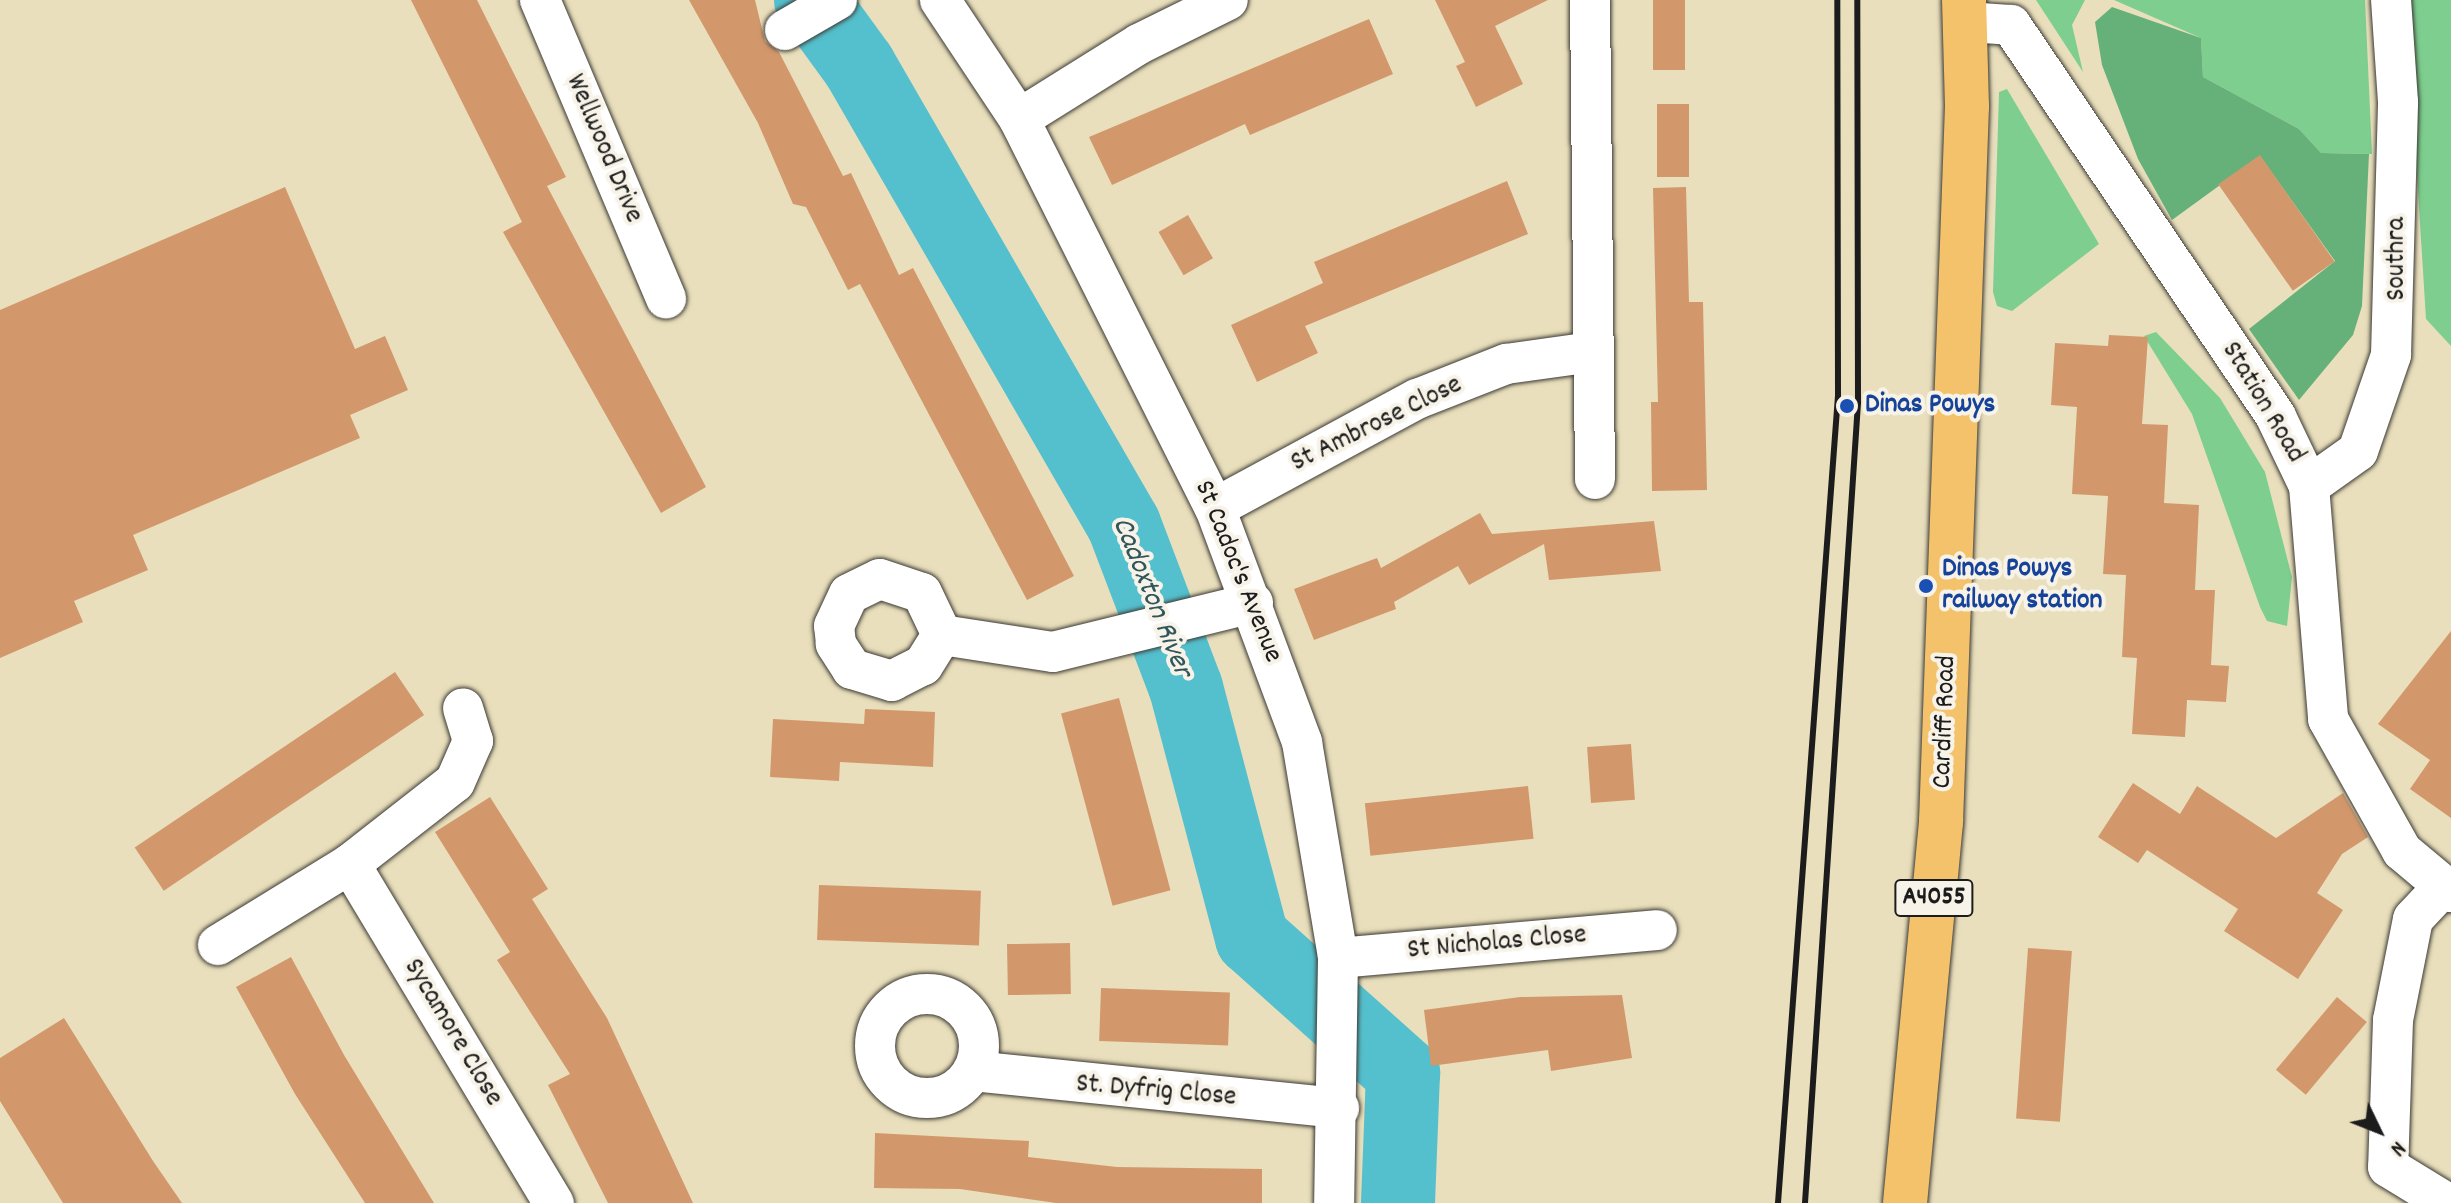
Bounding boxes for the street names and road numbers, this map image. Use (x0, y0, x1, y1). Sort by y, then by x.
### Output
street label: Wellwood Drive (557, 70, 649, 228)
street label: Southra (2381, 217, 2415, 301)
street label: Station Road (2213, 336, 2311, 470)
street label: St Ambrose Close (1286, 369, 1468, 481)
street label: St Cadoc's Avenue (1185, 476, 1289, 668)
street label: Cardiff Road (1927, 655, 1965, 789)
road number: A4055 (1894, 876, 1974, 920)
street label: St Nicholas Close (1406, 919, 1588, 969)
street label: Sycamore Close (395, 953, 509, 1113)
street label: St. Dyfrig Close (1075, 1068, 1237, 1116)

